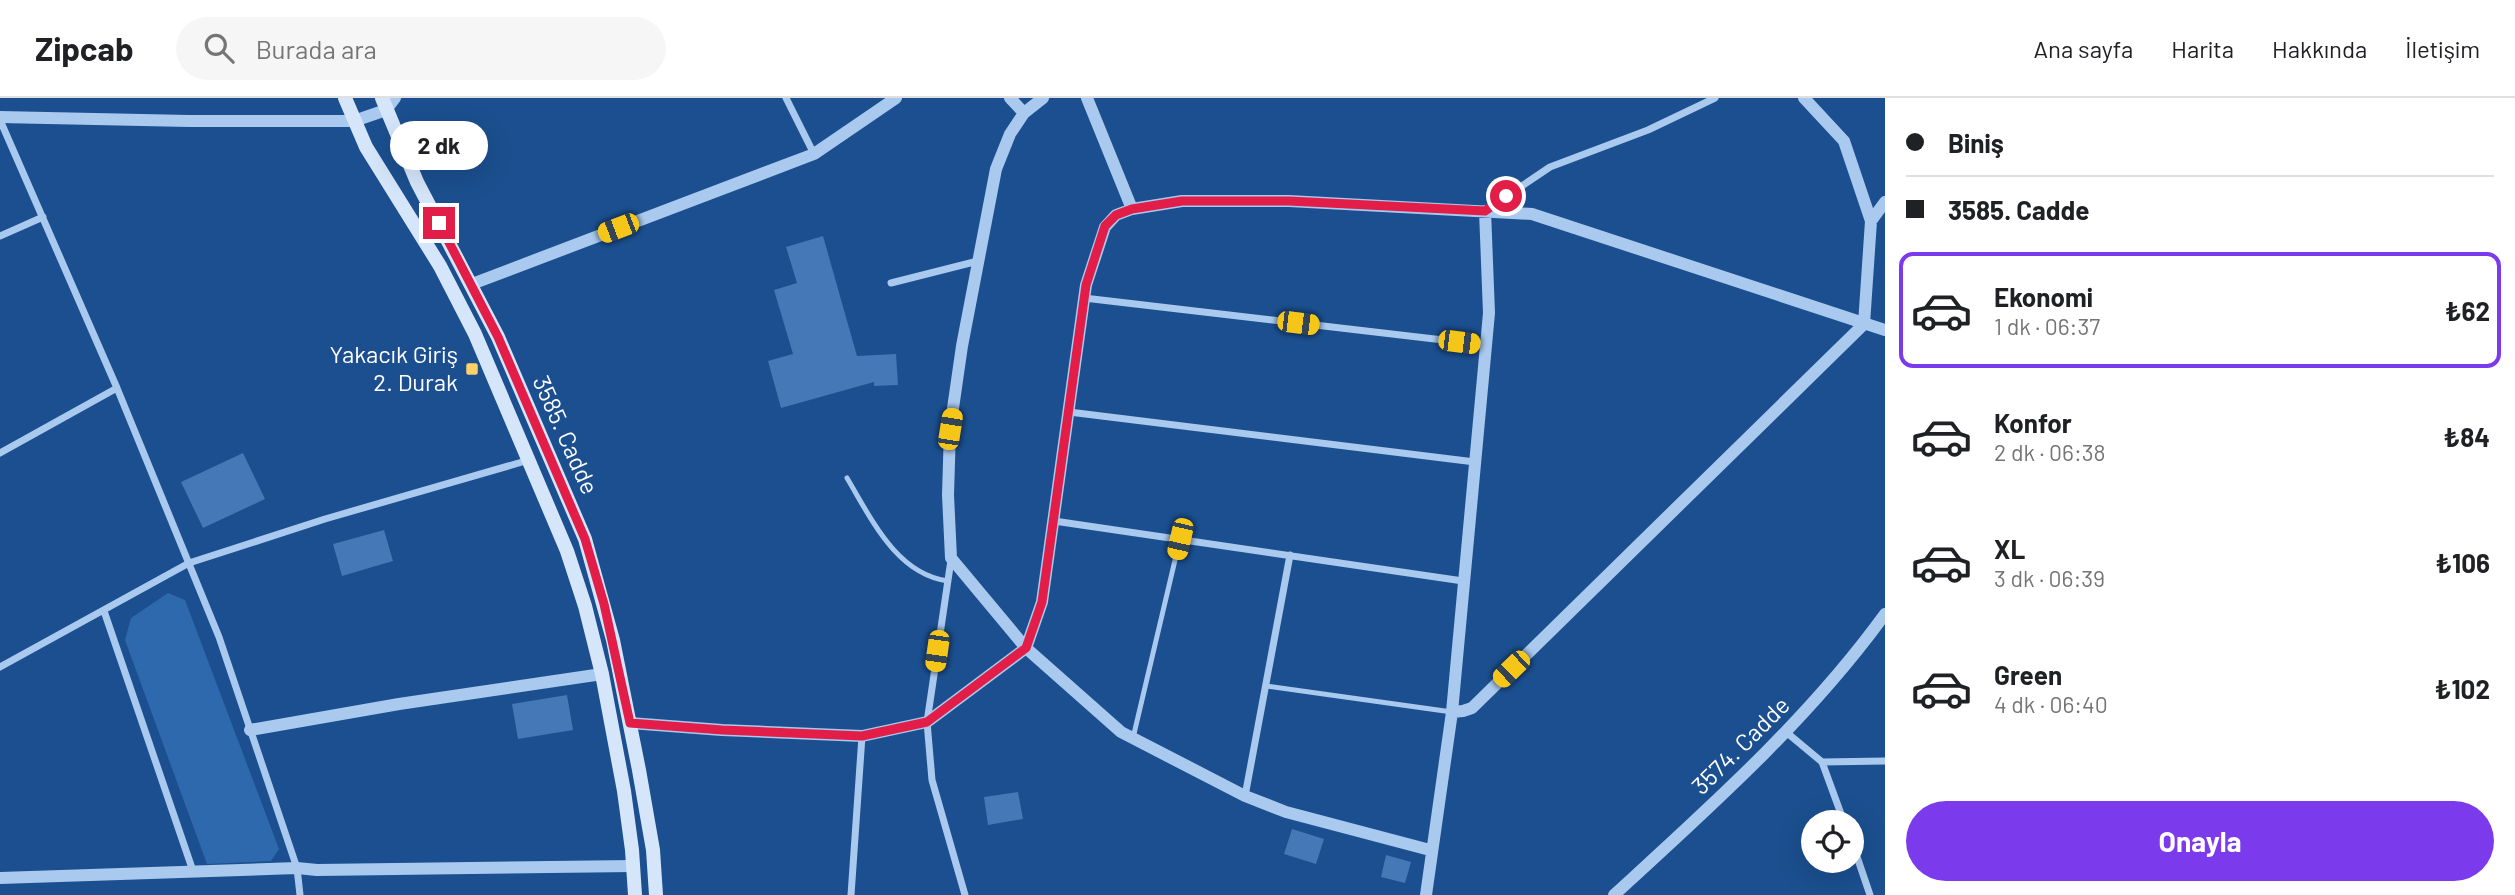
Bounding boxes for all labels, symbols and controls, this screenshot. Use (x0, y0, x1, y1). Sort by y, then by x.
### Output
search box (176, 17, 666, 80)
text: Zipcab (35, 28, 134, 68)
icon: search (200, 29, 238, 67)
text: Burada ara (256, 33, 377, 64)
text: Ana sayfa (2034, 34, 2133, 63)
text: Harita (2171, 34, 2234, 63)
text: Hakkında (2272, 34, 2367, 63)
text: İletişim (2405, 34, 2480, 63)
callout: 2 dk (390, 122, 488, 170)
text: Biniş (1948, 127, 2004, 158)
text: 2 dk (418, 131, 460, 159)
route start (1490, 180, 1522, 212)
text: 3585. Cadde (1948, 194, 2089, 225)
route end (423, 207, 455, 239)
car (595, 211, 642, 245)
icon: car (1910, 279, 1973, 342)
text: Ekonomi (1994, 281, 2093, 312)
text: ₺62 (2445, 295, 2490, 326)
car (1276, 310, 1321, 336)
text: 1 dk · 06:37 (1994, 312, 2100, 340)
car (1437, 329, 1482, 355)
place label: Yakacık Giriş 2. Durak (330, 339, 458, 396)
marker: Yakacık Giriş 2. Durak (464, 361, 480, 377)
street label: 3585. Cadde (527, 371, 605, 498)
icon: car (1910, 405, 1973, 468)
car (937, 407, 964, 451)
text: Konfor (1994, 407, 2072, 438)
text: ₺84 (2443, 421, 2490, 452)
text: 2 dk · 06:38 (1994, 438, 2106, 466)
car (1166, 516, 1195, 562)
icon: car (1910, 531, 1973, 594)
text: XL (1994, 533, 2025, 564)
text: ₺106 (2435, 547, 2490, 578)
text: 3 dk · 06:39 (1994, 564, 2105, 592)
car (924, 629, 951, 673)
car (1489, 647, 1534, 691)
icon: car (1910, 657, 1973, 720)
text: Green (1994, 659, 2062, 690)
text: ₺102 (2435, 673, 2490, 704)
street label: 3574. Cadde (1685, 690, 1795, 800)
text: 4 dk · 06:40 (1994, 690, 2108, 718)
button: Onayla (1906, 801, 2494, 881)
map controls (1801, 810, 1864, 873)
button: locate (1801, 810, 1864, 873)

